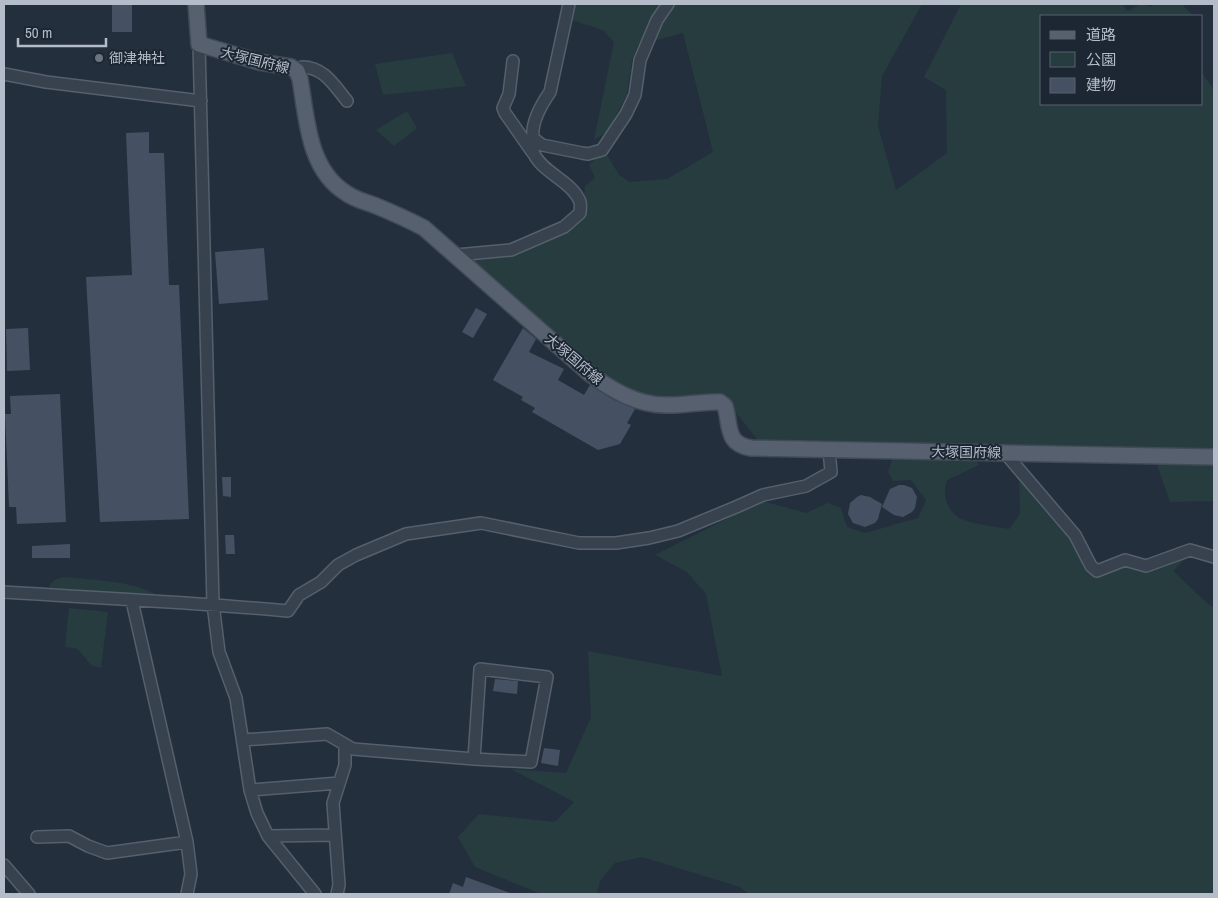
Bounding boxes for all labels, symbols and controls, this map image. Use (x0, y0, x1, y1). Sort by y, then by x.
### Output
scale bar (18, 15, 105, 47)
legend (1040, 15, 1203, 105)
text: 50 m (25, 22, 52, 43)
text: 道路 (1086, 24, 1116, 45)
street label: 大塚国府線 (219, 43, 291, 77)
place label: 御津神社 (109, 49, 165, 67)
text: 公園 (1086, 49, 1116, 70)
marker: 御津神社 (93, 52, 105, 64)
text: 建物 (1086, 74, 1116, 95)
street label: 大塚国府線 (541, 330, 607, 388)
street label: 大塚国府線 (931, 442, 1001, 462)

